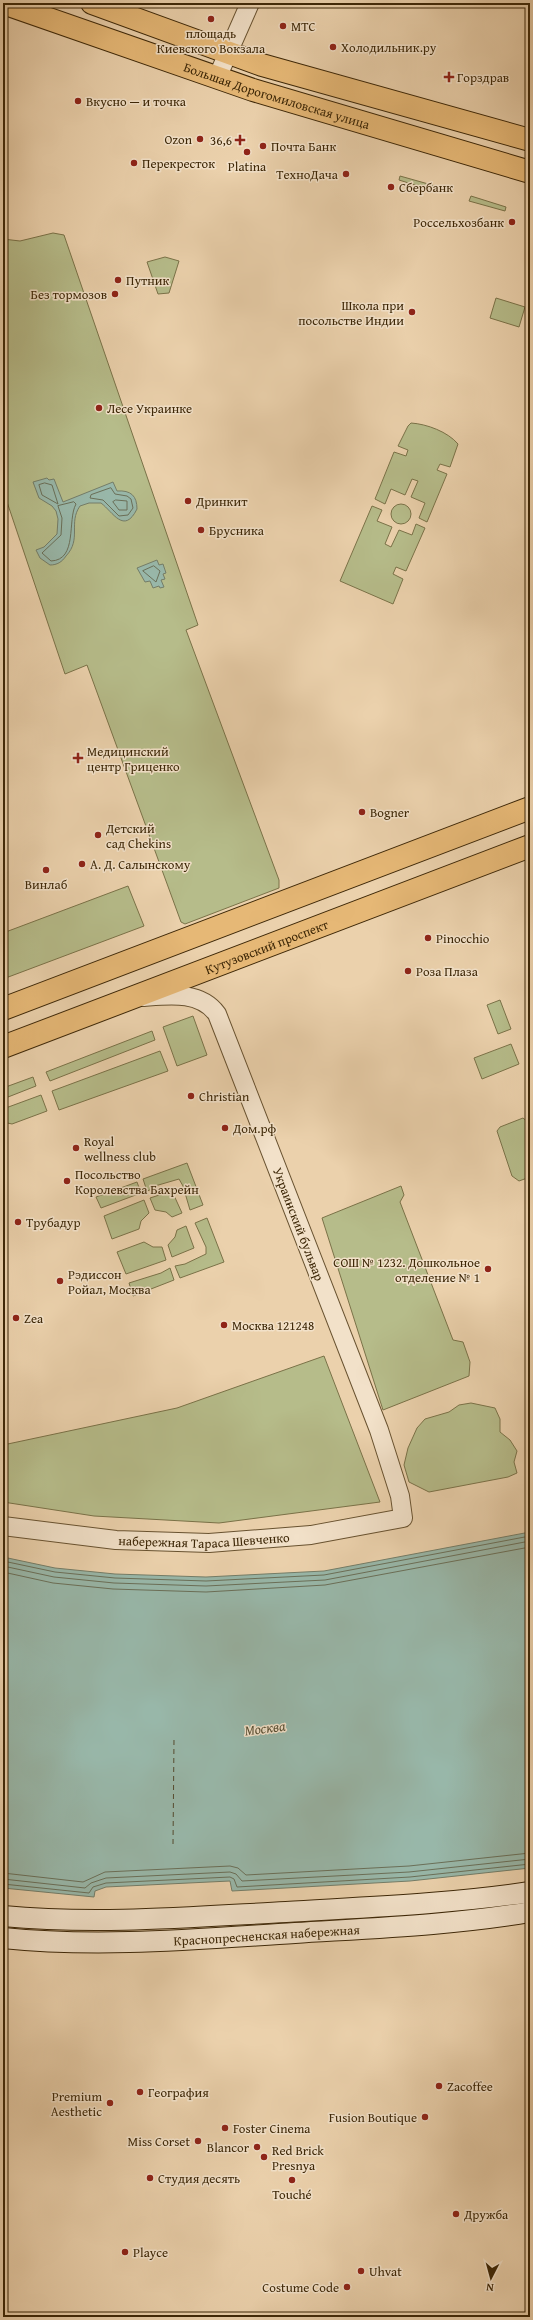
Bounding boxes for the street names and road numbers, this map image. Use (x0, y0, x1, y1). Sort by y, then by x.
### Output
street label: Большая Дорогомиловская улица (181, 58, 373, 134)
street label: Кутузовский проспект (202, 915, 332, 979)
street label: Украинский бульвар (268, 1165, 329, 1284)
street label: набережная Тараса Шевченко (118, 1528, 291, 1553)
street label: Краснопресненская набережная (173, 1920, 361, 1950)

